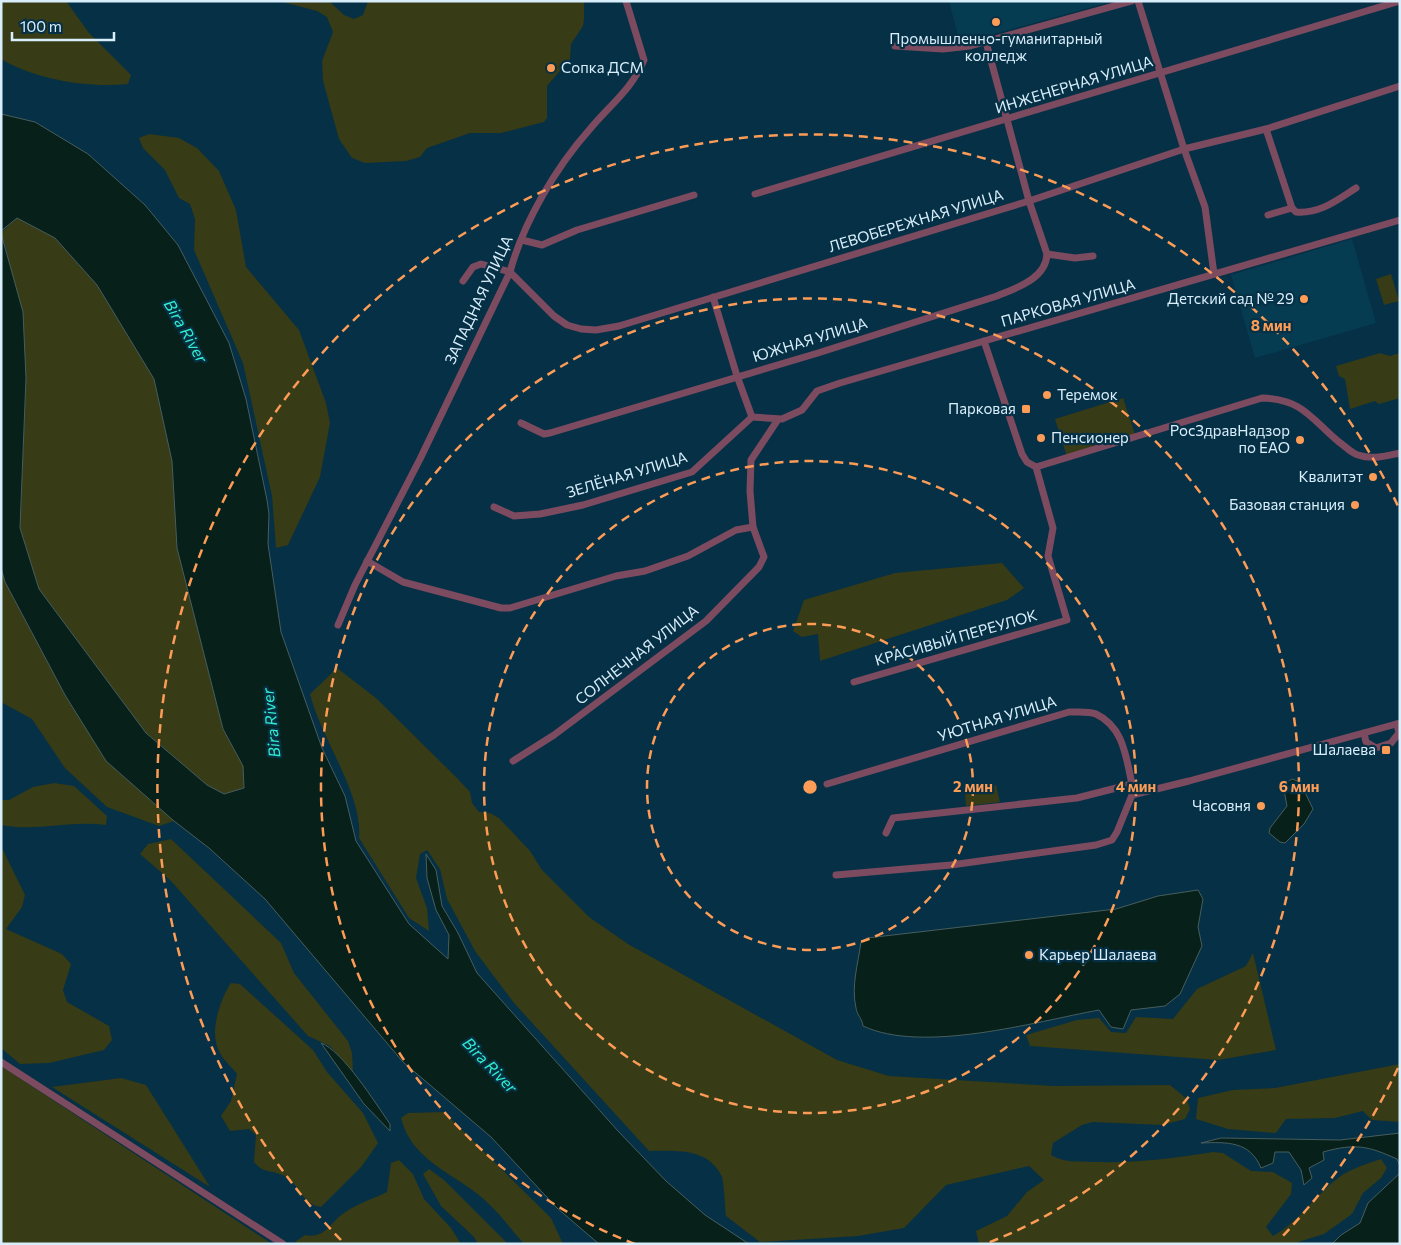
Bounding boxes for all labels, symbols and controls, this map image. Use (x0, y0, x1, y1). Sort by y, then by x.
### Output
scale bar (12, 10, 115, 42)
marker: Промышленно-гуманитарный колледж (990, 16, 1002, 28)
text: 100 m (20, 17, 62, 35)
place label: Промышленно-гуманитарный колледж (889, 29, 1103, 64)
street label: ИНЖЕНЕРНАЯ УЛИЦА (993, 51, 1155, 117)
place label: Сопка ДСМ (561, 58, 644, 76)
marker: Сопка ДСМ (545, 62, 557, 74)
street label: ЛЕВОБЕРЕЖНАЯ УЛИЦА (826, 185, 1005, 255)
street label: ЗАПАДНАЯ УЛИЦА (440, 232, 516, 367)
street label: ПАРКОВАЯ УЛИЦА (999, 274, 1137, 330)
place label: Детский сад № 29 (1167, 289, 1294, 307)
marker: Детский сад № 29 (1298, 293, 1310, 305)
water label: Bira River (161, 296, 212, 366)
street label: ЮЖНАЯ УЛИЦА (750, 313, 869, 365)
text: 8 мин (1251, 316, 1291, 334)
place label: Теремок (1057, 385, 1118, 403)
marker: Теремок (1041, 389, 1053, 401)
place label: Парковая (948, 399, 1016, 417)
marker: Парковая (1020, 403, 1032, 415)
place label: РосЗдравНадзор по ЕАО (1170, 421, 1290, 456)
place label: Пенсионер (1051, 428, 1129, 446)
marker: Пенсионер (1035, 432, 1047, 444)
marker: РосЗдравНадзор по ЕАО (1294, 434, 1306, 446)
street label: ЗЕЛЁНАЯ УЛИЦА (564, 447, 689, 501)
place label: Квалитэт (1298, 467, 1363, 485)
marker: Квалитэт (1367, 471, 1379, 483)
place label: Базовая станция (1229, 495, 1345, 513)
marker: Базовая станция (1349, 499, 1361, 511)
street label: СОЛНЕЧНАЯ УЛИЦА (571, 600, 702, 708)
street label: КРАСИВЫЙ ПЕРЕУЛОК (872, 605, 1039, 669)
water label: Bira River (257, 687, 284, 759)
street label: УЮТНАЯ УЛИЦА (935, 691, 1058, 745)
place label: Шалаева (1312, 740, 1376, 758)
marker: Шалаева (1380, 744, 1392, 756)
text: 2 мин (953, 777, 993, 795)
text: 4 мин (1116, 777, 1156, 795)
text: 6 мин (1279, 777, 1319, 795)
centre of rings (801, 778, 819, 796)
place label: Часовня (1192, 796, 1251, 814)
marker: Часовня (1255, 800, 1267, 812)
place label: Карьер Шалаева (1039, 945, 1156, 963)
marker: Карьер Шалаева (1023, 949, 1035, 961)
water label: Bira River (459, 1033, 522, 1097)

